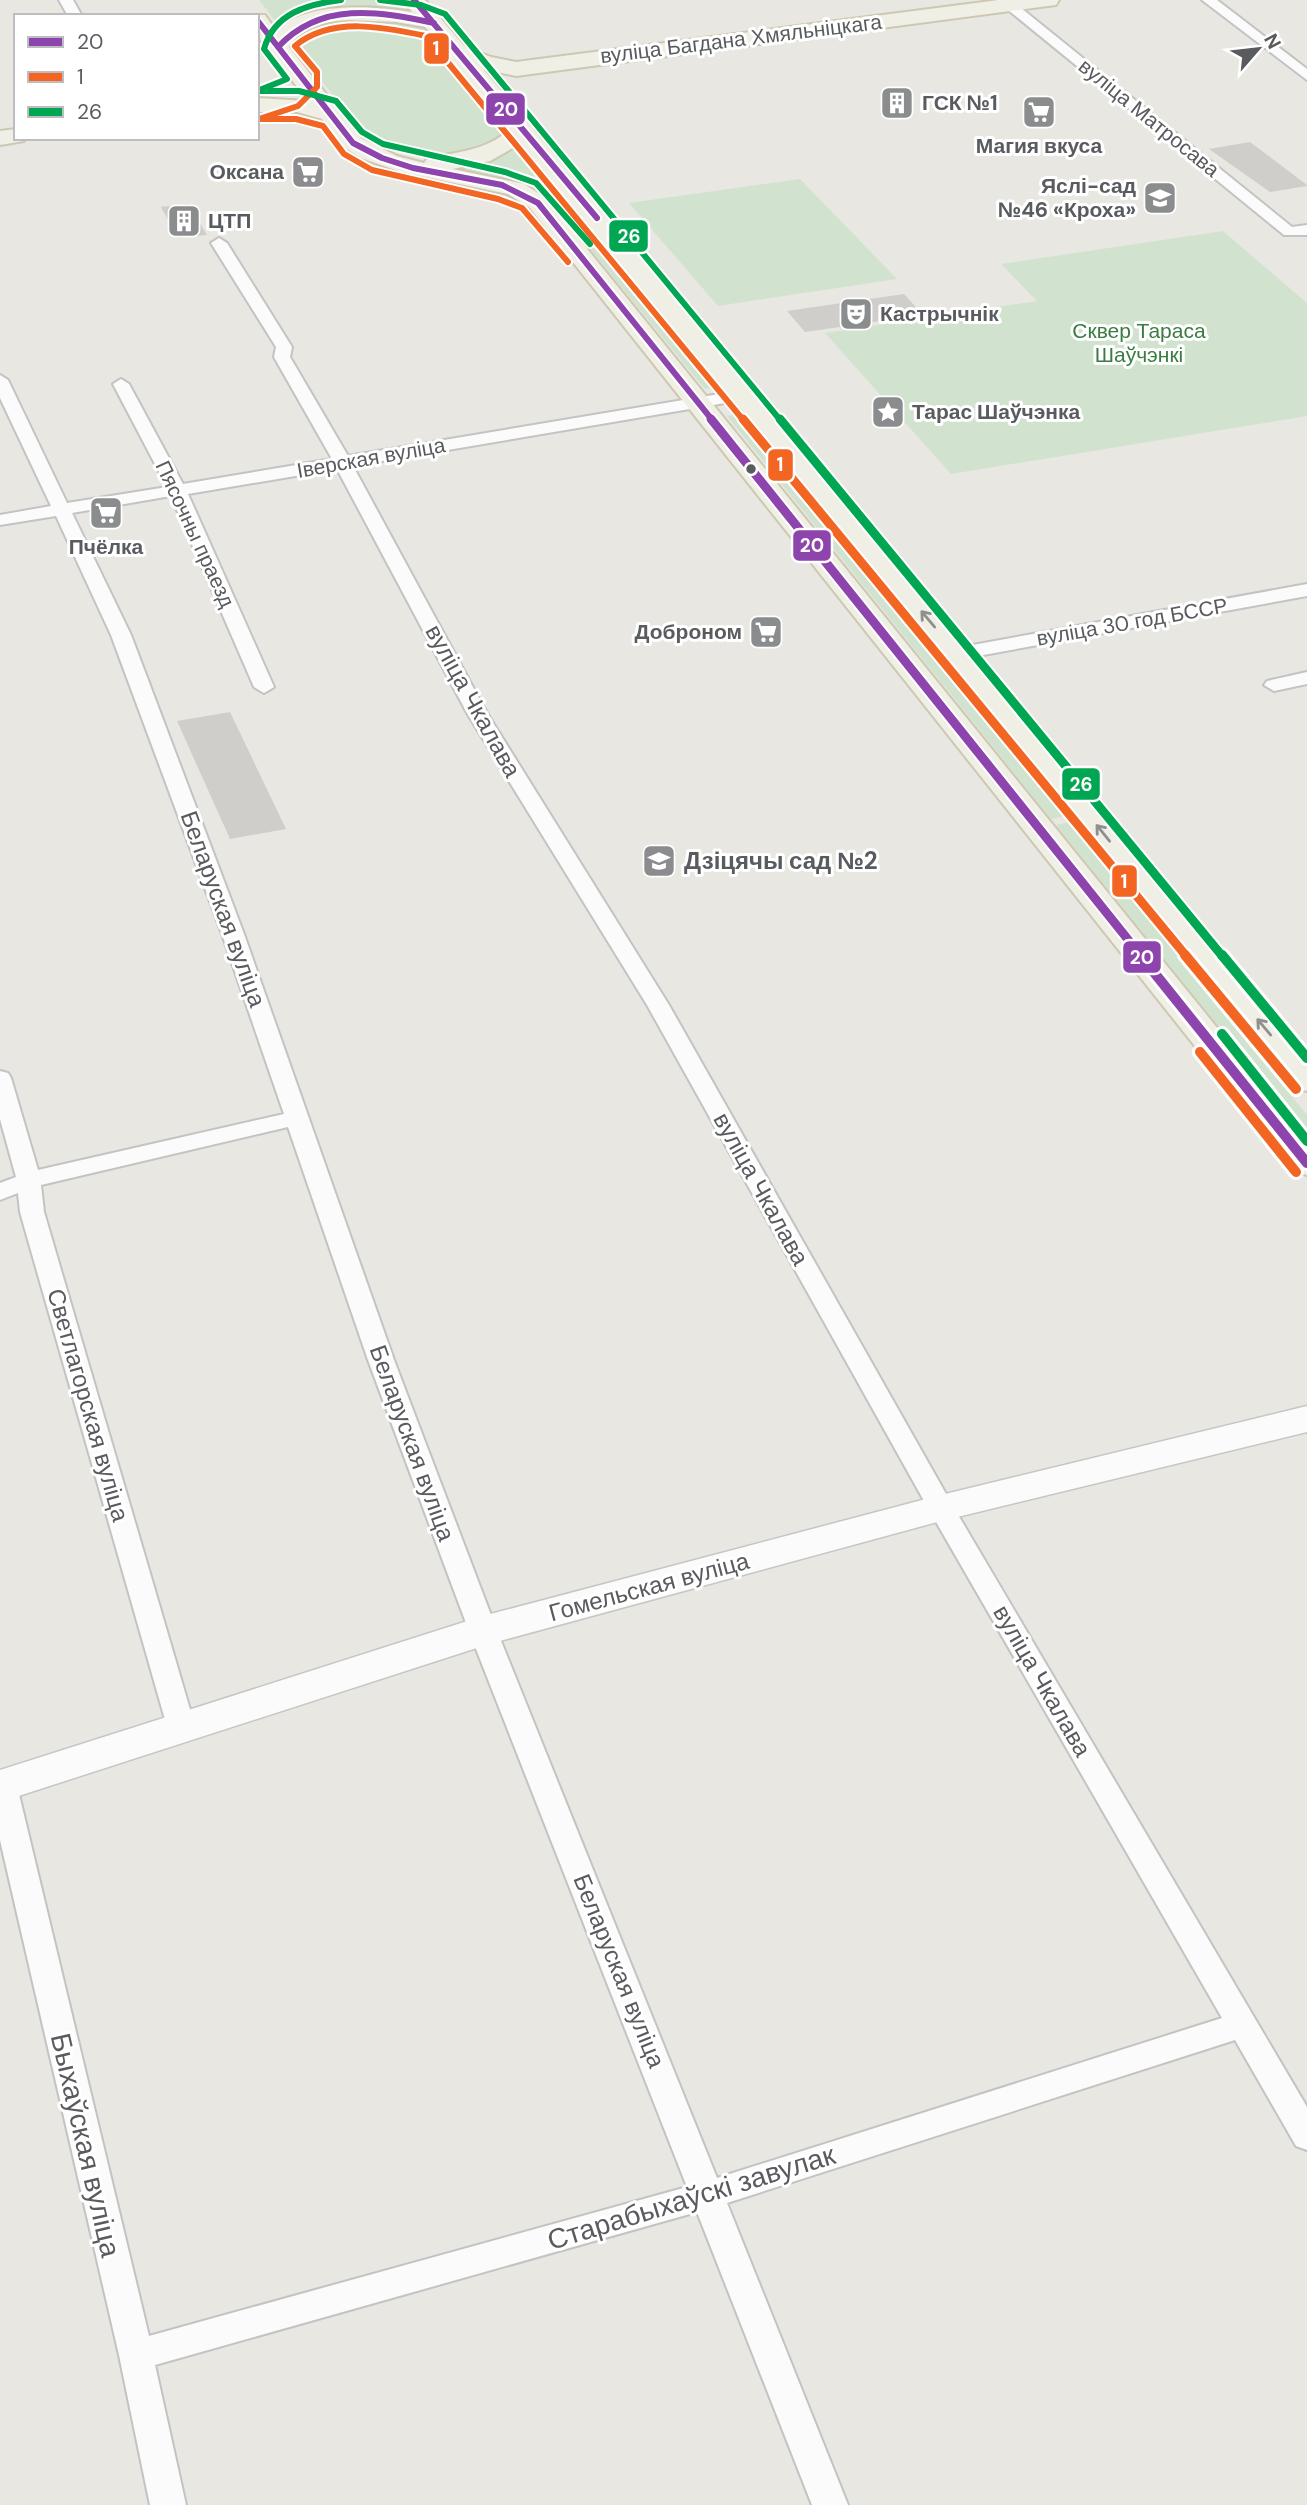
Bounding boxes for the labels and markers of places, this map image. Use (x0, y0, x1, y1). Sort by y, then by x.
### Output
building icon: ГСК №1 (878, 84, 916, 122)
place label: ГСК №1 (922, 89, 998, 117)
supermarket icon: Магия вкуса (1020, 93, 1058, 131)
place label: Магия вкуса (976, 132, 1103, 160)
supermarket icon: Оксана (289, 153, 327, 191)
place label: Оксана (209, 158, 284, 186)
place label: Яслі-сад №46 «Кроха» (998, 172, 1136, 224)
school or university icon: Яслі-сад №46 «Кроха» (1141, 179, 1179, 217)
building icon: ЦТП (165, 202, 203, 240)
place label: ЦТП (208, 207, 251, 235)
theatre icon: Кастрычнік (837, 295, 875, 333)
place label: Кастрычнік (880, 300, 999, 328)
place icon: Тарас Шаўчэнка (869, 393, 907, 431)
place label: Тарас Шаўчэнка (912, 398, 1081, 426)
unlabelled marker (744, 462, 758, 476)
supermarket icon: Пчёлка (87, 494, 125, 532)
place label: Пчёлка (69, 533, 144, 561)
supermarket icon: Доброном (747, 613, 785, 651)
place label: Доброном (635, 618, 742, 646)
school or university icon: Дзіцячы сад №2 (640, 842, 678, 880)
place label: Дзіцячы сад №2 (684, 845, 878, 876)

